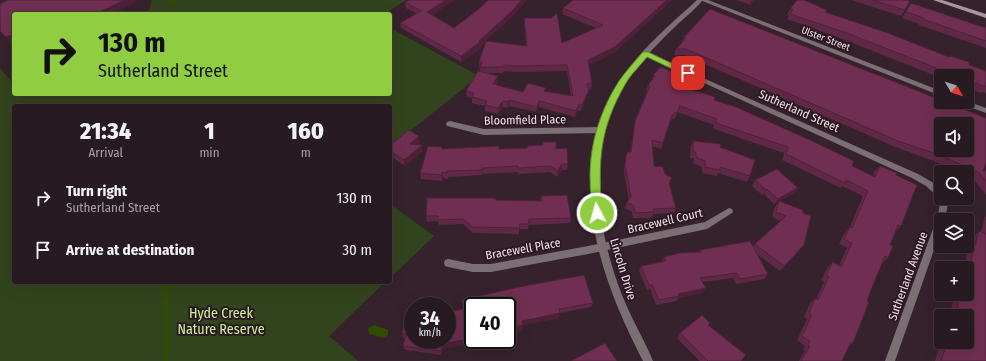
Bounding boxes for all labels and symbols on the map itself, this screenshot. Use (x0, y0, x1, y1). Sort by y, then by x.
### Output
street label: Ulster Street (800, 24, 852, 54)
pin (671, 56, 705, 90)
north arrow (934, 69, 974, 109)
street label: Sutherland Street (757, 87, 841, 135)
street label: Bloomfield Place (484, 112, 566, 128)
position arrow (576, 192, 618, 234)
street label: Bracewell Court (626, 206, 704, 236)
street label: Sutherland Avenue (885, 230, 931, 322)
street label: Bracewell Place (484, 235, 562, 262)
street label: Lincoln Drive (607, 237, 639, 302)
speed limit sign: 40 (464, 297, 516, 349)
park label: Hyde Creek Nature Reserve (177, 305, 265, 338)

